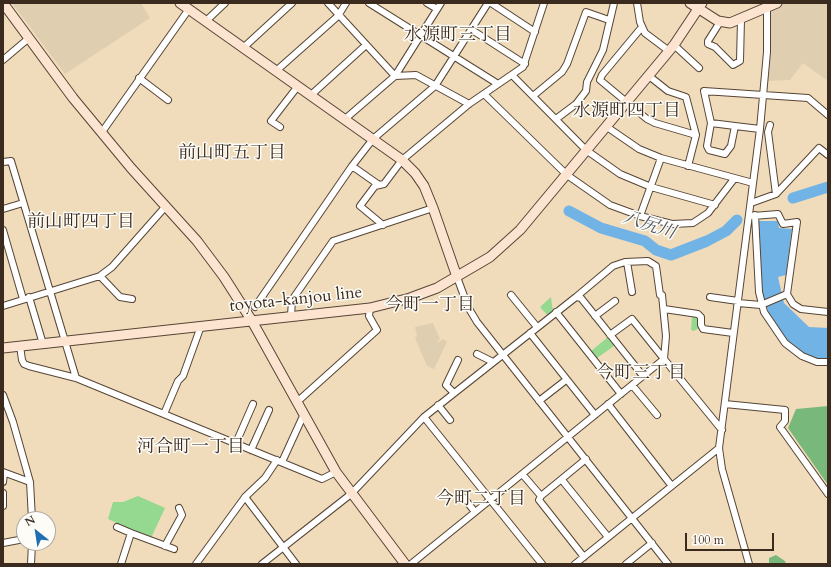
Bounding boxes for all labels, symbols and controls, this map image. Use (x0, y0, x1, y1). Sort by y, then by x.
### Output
district label: 水源町三丁目 (404, 25, 512, 47)
district label: 水源町四丁目 (573, 101, 681, 123)
district label: 前山町五丁目 (178, 143, 286, 165)
water label: 八尻川 (620, 207, 678, 245)
district label: 前山町四丁目 (27, 212, 135, 234)
street label: toyota-kanjou line (229, 283, 363, 317)
district label: 今町一丁目 (385, 295, 475, 317)
district label: 今町三丁目 (596, 363, 686, 385)
district label: 河合町一丁目 (137, 437, 245, 459)
district label: 今町二丁目 (436, 489, 526, 511)
north arrow (16, 511, 56, 551)
text: N (22, 512, 38, 530)
scale bar (687, 525, 776, 551)
text: 100 m (692, 532, 724, 548)

